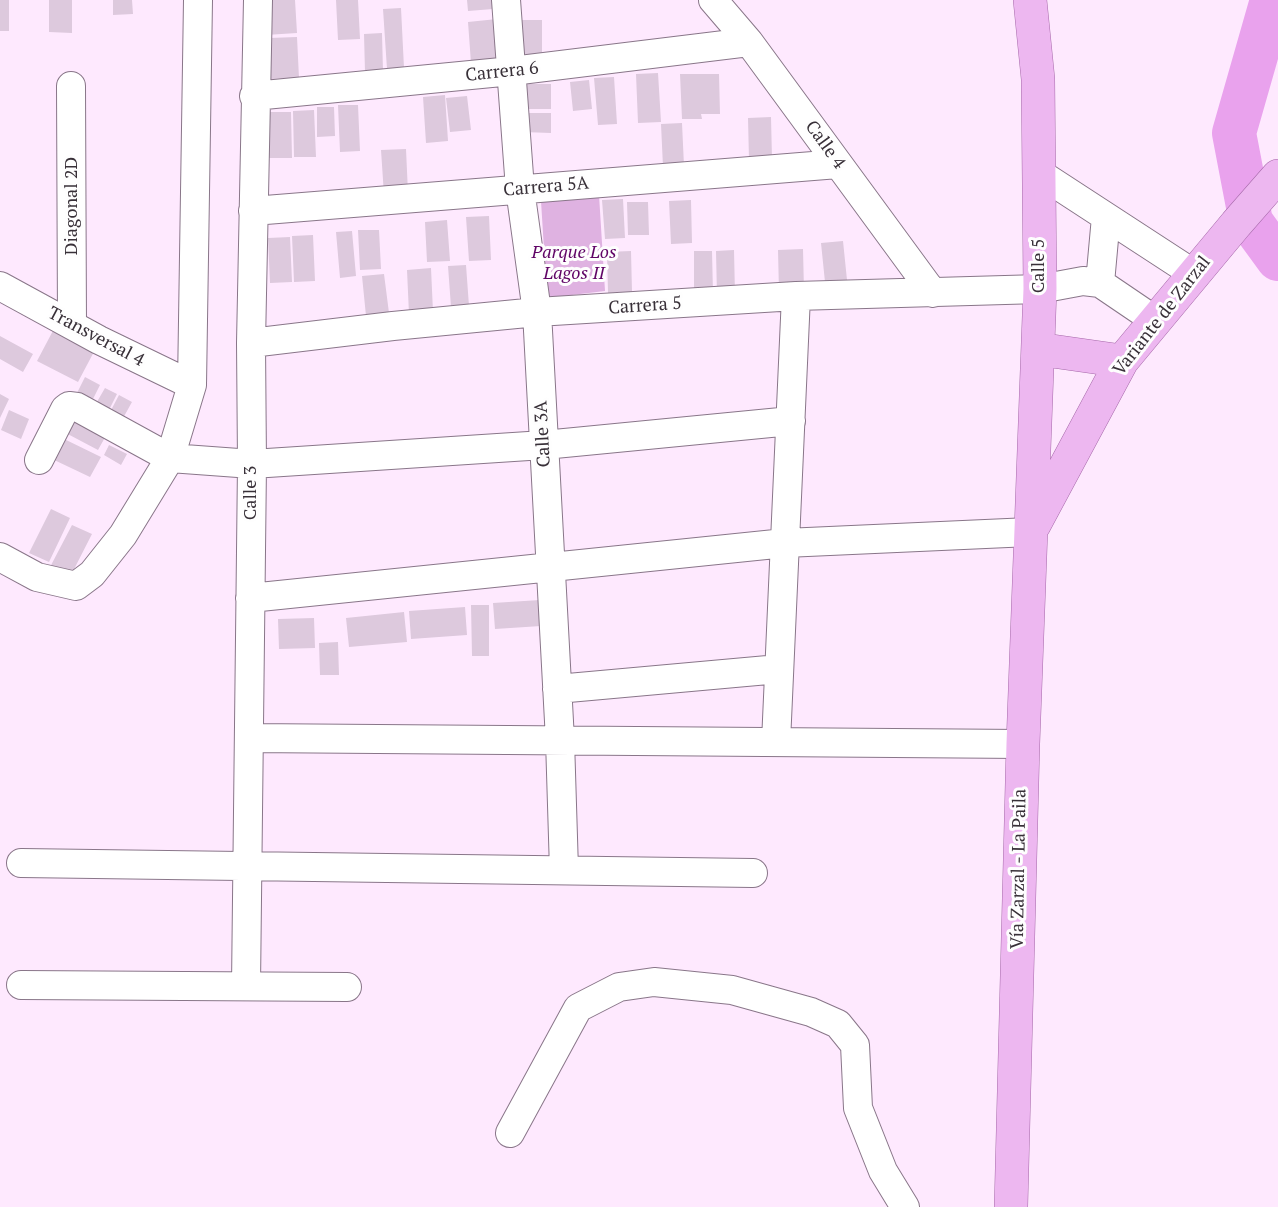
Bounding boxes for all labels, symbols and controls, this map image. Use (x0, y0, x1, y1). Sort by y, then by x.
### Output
street label: Carrera 6 (464, 57, 540, 87)
street label: Calle 4 (800, 117, 850, 173)
street label: Diagonal 2D (61, 157, 83, 255)
street label: Carrera 5A (502, 173, 590, 201)
street label: Calle 5 (1028, 239, 1050, 293)
park label: Parque Los Lagos II (532, 242, 616, 284)
street label: Variante de Zarzal (1109, 252, 1215, 380)
street label: Carrera 5 (608, 293, 682, 319)
street label: Transversal 4 (44, 303, 148, 371)
street label: Calle 3A (530, 400, 556, 468)
street label: Calle 3 (240, 466, 262, 520)
street label: Vía Zarzal - La Paila (1007, 789, 1031, 949)

